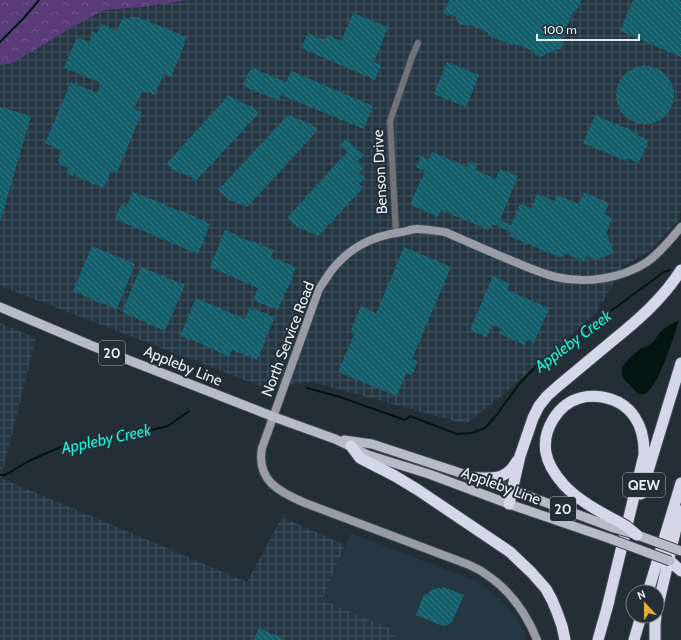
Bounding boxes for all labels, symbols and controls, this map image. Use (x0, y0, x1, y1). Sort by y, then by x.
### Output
scale bar (537, 16, 639, 42)
text: 100 m (543, 22, 577, 37)
street label: Benson Drive (369, 129, 391, 215)
street label: North Service Road (258, 279, 318, 399)
water label: Appleby Creek (530, 305, 616, 377)
road number: 20 (99, 341, 125, 365)
street label: Appleby Line (141, 342, 225, 390)
water label: Appleby Creek (59, 420, 154, 458)
street label: Appleby Line (459, 463, 543, 509)
road number: QEW (623, 473, 665, 497)
road number: 20 (550, 497, 576, 521)
north arrow (625, 584, 665, 624)
text: N (635, 587, 647, 603)

